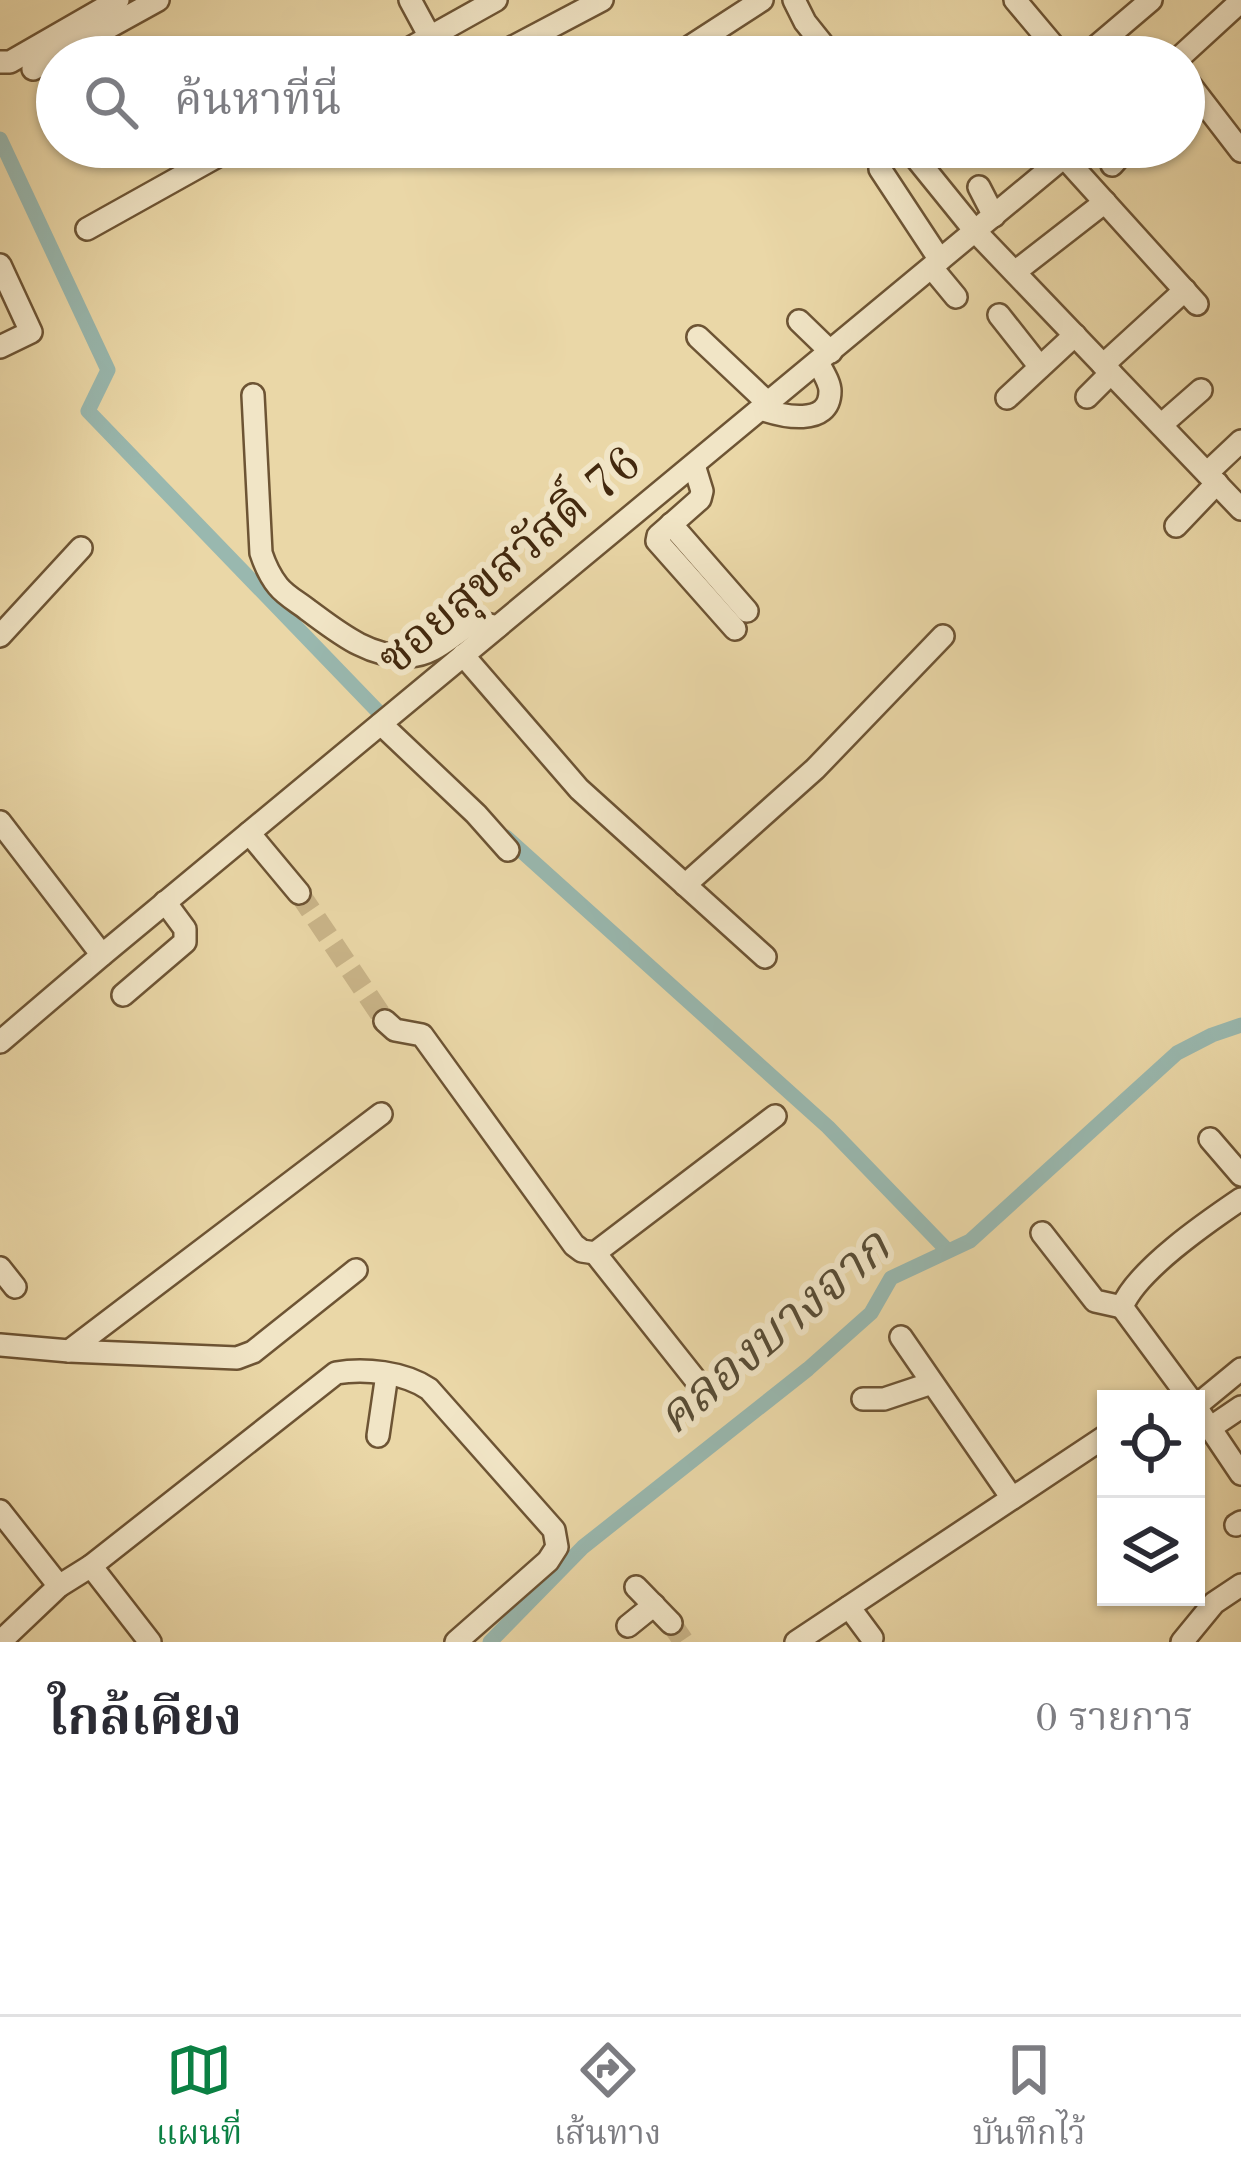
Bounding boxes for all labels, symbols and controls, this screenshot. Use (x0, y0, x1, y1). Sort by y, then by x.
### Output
search box (36, 36, 1205, 168)
icon: search (78, 69, 144, 135)
text: ค้นหาที่นี่ (174, 80, 342, 125)
street label: ซอยสุขสวัสดิ์ 76 (362, 429, 653, 687)
water label: คลองบางจาก (649, 1221, 902, 1445)
map controls (1097, 1390, 1205, 1606)
button: locate (1097, 1390, 1205, 1498)
button: layers (1097, 1498, 1205, 1606)
text: ใกล้เคียง (48, 1695, 242, 1746)
text: 0 รายการ (1035, 1700, 1193, 1739)
tab: แผนที่ (156, 2037, 242, 2162)
tab: เส้นทาง (554, 2037, 661, 2162)
tab: บันทึกไว้ (973, 2037, 1085, 2162)

